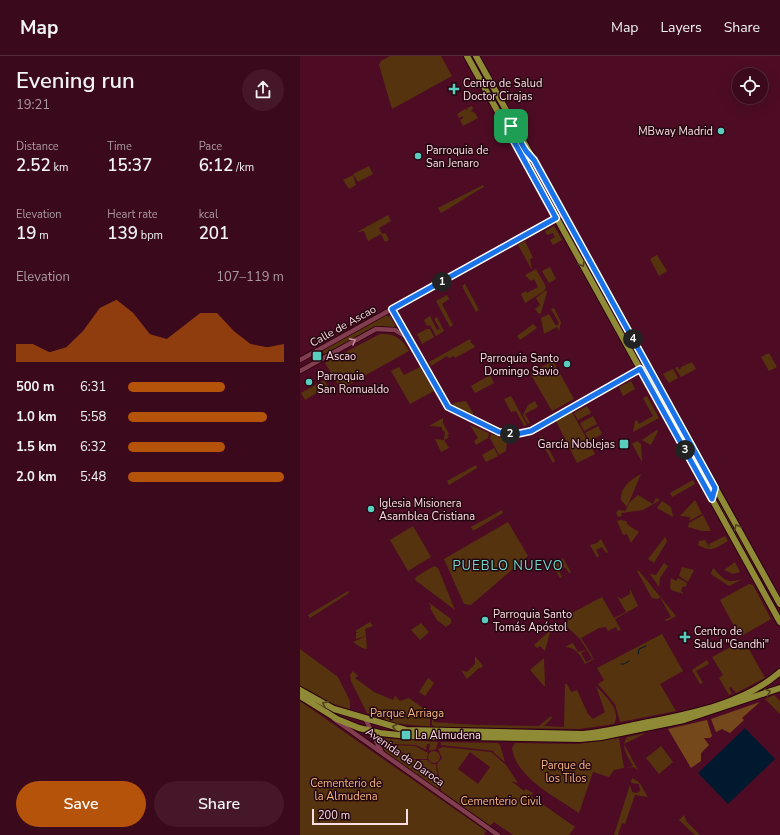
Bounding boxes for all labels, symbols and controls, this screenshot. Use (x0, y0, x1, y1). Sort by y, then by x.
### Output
text: Map (20, 15, 58, 41)
text: Map (611, 18, 638, 37)
text: Layers (660, 18, 702, 37)
text: Share (724, 18, 760, 37)
text: Evening run (16, 66, 135, 96)
map controls (732, 68, 768, 104)
button: locate (732, 68, 768, 104)
button: share (242, 69, 284, 111)
place label: Centro de Salud Doctor Cirajas (463, 76, 542, 104)
marker: Centro de Salud Doctor Cirajas (448, 83, 460, 95)
text: 19:21 (16, 96, 50, 114)
pin (494, 109, 528, 143)
icon: arrive (500, 115, 522, 137)
place label: MBway Madrid (638, 124, 713, 139)
marker: MBway Madrid (716, 126, 726, 136)
text: Distance (16, 139, 59, 154)
text: Time (107, 139, 132, 154)
text: Pace (199, 139, 222, 154)
place label: Parroquia de San Jenaro (426, 143, 489, 171)
marker: Parroquia de San Jenaro (413, 151, 423, 161)
text: 2.52 (16, 154, 51, 177)
text: 15:37 (107, 154, 152, 177)
text: 6:12 (199, 154, 233, 177)
text: km (51, 160, 68, 175)
text: /km (233, 160, 254, 175)
text: Elevation (16, 207, 62, 222)
text: Heart rate (107, 207, 158, 222)
text: kcal (199, 207, 218, 222)
text: 19 (16, 222, 36, 245)
text: 139 (107, 222, 138, 245)
text: 201 (199, 222, 229, 245)
text: m (36, 228, 49, 243)
text: bpm (138, 228, 163, 243)
one-way arrow (577, 260, 585, 267)
text: Elevation (16, 268, 70, 286)
text: 107–119 m (216, 268, 284, 286)
pin: 1 (432, 272, 452, 292)
text: 1 (439, 274, 445, 289)
street label: Calle de Ascao (307, 302, 379, 350)
pin: 4 (623, 329, 643, 349)
text: 4 (630, 331, 636, 346)
one-way arrow (349, 339, 356, 346)
place label: Ascao (326, 349, 356, 364)
marker: Ascao (311, 350, 323, 362)
place label: Parroquia Santo Domingo Savio (480, 351, 559, 379)
marker: Parroquia Santo Domingo Savio (562, 359, 572, 369)
place label: Parroquia San Romualdo (317, 369, 389, 397)
marker: Parroquia San Romualdo (304, 377, 314, 387)
text: 500 m (16, 378, 54, 396)
text: 6:31 (80, 378, 106, 396)
text: 1.0 km (16, 408, 57, 426)
text: 5:58 (80, 408, 106, 426)
pin: 2 (500, 424, 520, 444)
text: 2 (507, 426, 513, 441)
place label: García Noblejas (538, 437, 615, 452)
text: 1.5 km (16, 438, 57, 456)
text: 6:32 (80, 438, 106, 456)
marker: García Noblejas (618, 438, 630, 450)
pin: 3 (675, 440, 695, 460)
text: 3 (682, 442, 688, 457)
text: 2.0 km (16, 468, 57, 486)
text: 5:48 (80, 468, 106, 486)
place label: Iglesia Misionera Asamblea Cristiana (379, 496, 475, 524)
marker: Iglesia Misionera Asamblea Cristiana (366, 504, 376, 514)
one-way arrow (734, 524, 742, 531)
district label: PUEBLO NUEVO (452, 557, 564, 575)
place label: Parroquia Santo Tomás Apóstol (493, 607, 572, 635)
marker: Parroquia Santo Tomás Apóstol (480, 615, 490, 625)
place label: Centro de Salud "Gandhi" (694, 624, 769, 652)
marker: Centro de Salud "Gandhi" (679, 631, 691, 643)
one-way arrow (764, 688, 771, 697)
one-way arrow (322, 702, 329, 709)
park label: Parque Arriaga (370, 706, 444, 721)
street label: Avenida de Daroca (363, 724, 448, 790)
one-way arrow (391, 724, 398, 732)
place label: La Almudena (415, 728, 481, 743)
marker: La Almudena (400, 729, 412, 741)
park label: Parque de los Tilos (541, 758, 591, 786)
park label: Cementerio de la Almudena (310, 776, 382, 804)
button: Save (16, 781, 146, 827)
button: Share (154, 781, 284, 827)
park label: Cementerio Civil (461, 794, 542, 809)
scale bar (312, 807, 408, 826)
text: 200 m (318, 808, 350, 823)

